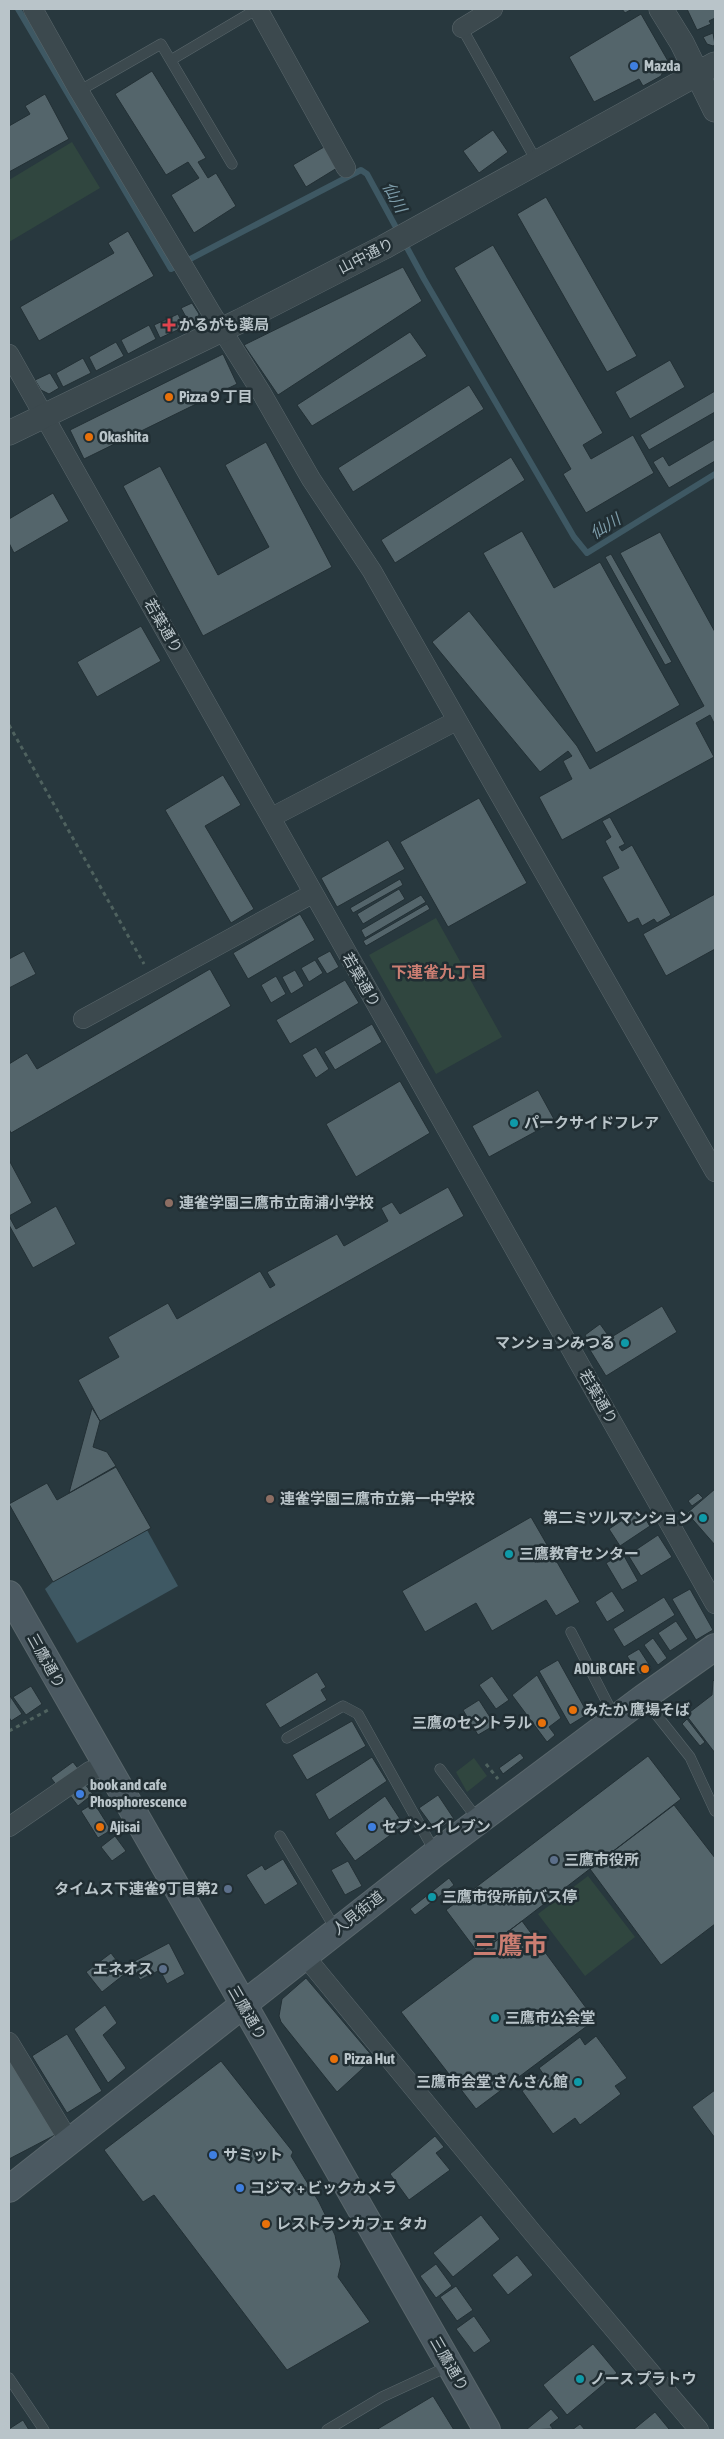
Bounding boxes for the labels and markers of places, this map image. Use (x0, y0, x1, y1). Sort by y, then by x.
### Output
place label: Mazda (644, 57, 680, 74)
marker: Mazda (628, 60, 640, 72)
place label: かるがも薬局 (179, 316, 269, 333)
marker: かるがも薬局 (163, 319, 175, 331)
place label: Pizza９丁目 (179, 388, 252, 405)
marker: Pizza９丁目 (163, 391, 175, 403)
place label: Okashita (99, 428, 149, 445)
marker: Okashita (83, 431, 95, 443)
place label: パークサイドフレア (524, 1114, 659, 1131)
marker: パークサイドフレア (508, 1117, 520, 1129)
place label: 連雀学園三鷹市立南浦小学校 (179, 1194, 374, 1211)
marker: 連雀学園三鷹市立南浦小学校 (163, 1197, 175, 1209)
place label: マンションみつる (495, 1334, 615, 1351)
marker: マンションみつる (619, 1337, 631, 1349)
place label: 連雀学園三鷹市立第一中学校 (280, 1490, 475, 1507)
marker: 連雀学園三鷹市立第一中学校 (264, 1493, 276, 1505)
place label: 第二ミツルマンション (543, 1509, 693, 1526)
marker: 第二ミツルマンション (697, 1512, 709, 1524)
place label: 三鷹教育センター (519, 1545, 639, 1562)
marker: 三鷹教育センター (503, 1548, 515, 1560)
place label: ADLiB CAFE (573, 1660, 636, 1677)
marker: ADLiB CAFE (639, 1663, 651, 1675)
place label: みたか 鷹場そば (583, 1701, 690, 1718)
marker: みたか 鷹場そば (567, 1704, 579, 1716)
place label: 三鷹のセントラル (412, 1714, 532, 1731)
marker: 三鷹のセントラル (536, 1717, 548, 1729)
place label: book and cafe Phosphorescence (90, 1776, 187, 1810)
marker: book and cafe Phosphorescence (74, 1788, 86, 1800)
place label: Ajisai (109, 1818, 140, 1835)
place label: セブン-イレブン (382, 1818, 491, 1835)
marker: Ajisai (94, 1821, 106, 1833)
marker: セブン-イレブン (366, 1821, 378, 1833)
place label: 三鷹市役所 (564, 1851, 639, 1868)
marker: 三鷹市役所 (548, 1854, 560, 1866)
place label: タイムス下連雀9丁目第2 (54, 1880, 218, 1897)
marker: タイムス下連雀9丁目第2 (222, 1883, 234, 1895)
place label: 三鷹市役所前バス停 (442, 1888, 577, 1905)
marker: 三鷹市役所前バス停 (426, 1891, 438, 1903)
place label: エネオス (93, 1960, 153, 1977)
marker: エネオス (157, 1963, 169, 1975)
place label: 三鷹市公会堂 (505, 2009, 595, 2026)
marker: 三鷹市公会堂 (489, 2012, 501, 2024)
place label: Pizza Hut (344, 2050, 395, 2067)
marker: Pizza Hut (328, 2053, 340, 2065)
place label: 三鷹市会堂 さんさん館 (416, 2073, 568, 2090)
marker: 三鷹市会堂 さんさん館 (572, 2076, 584, 2088)
place label: サミット (223, 2146, 283, 2163)
marker: サミット (207, 2149, 219, 2161)
place label: コジマ + ビックカメラ (250, 2179, 397, 2196)
marker: コジマ + ビックカメラ (234, 2182, 246, 2194)
place label: レストランカフェ タカ (276, 2215, 428, 2232)
marker: レストランカフェ タカ (260, 2218, 272, 2230)
place label: ノース プラトウ (590, 2370, 696, 2387)
marker: ノース プラトウ (574, 2373, 586, 2385)

